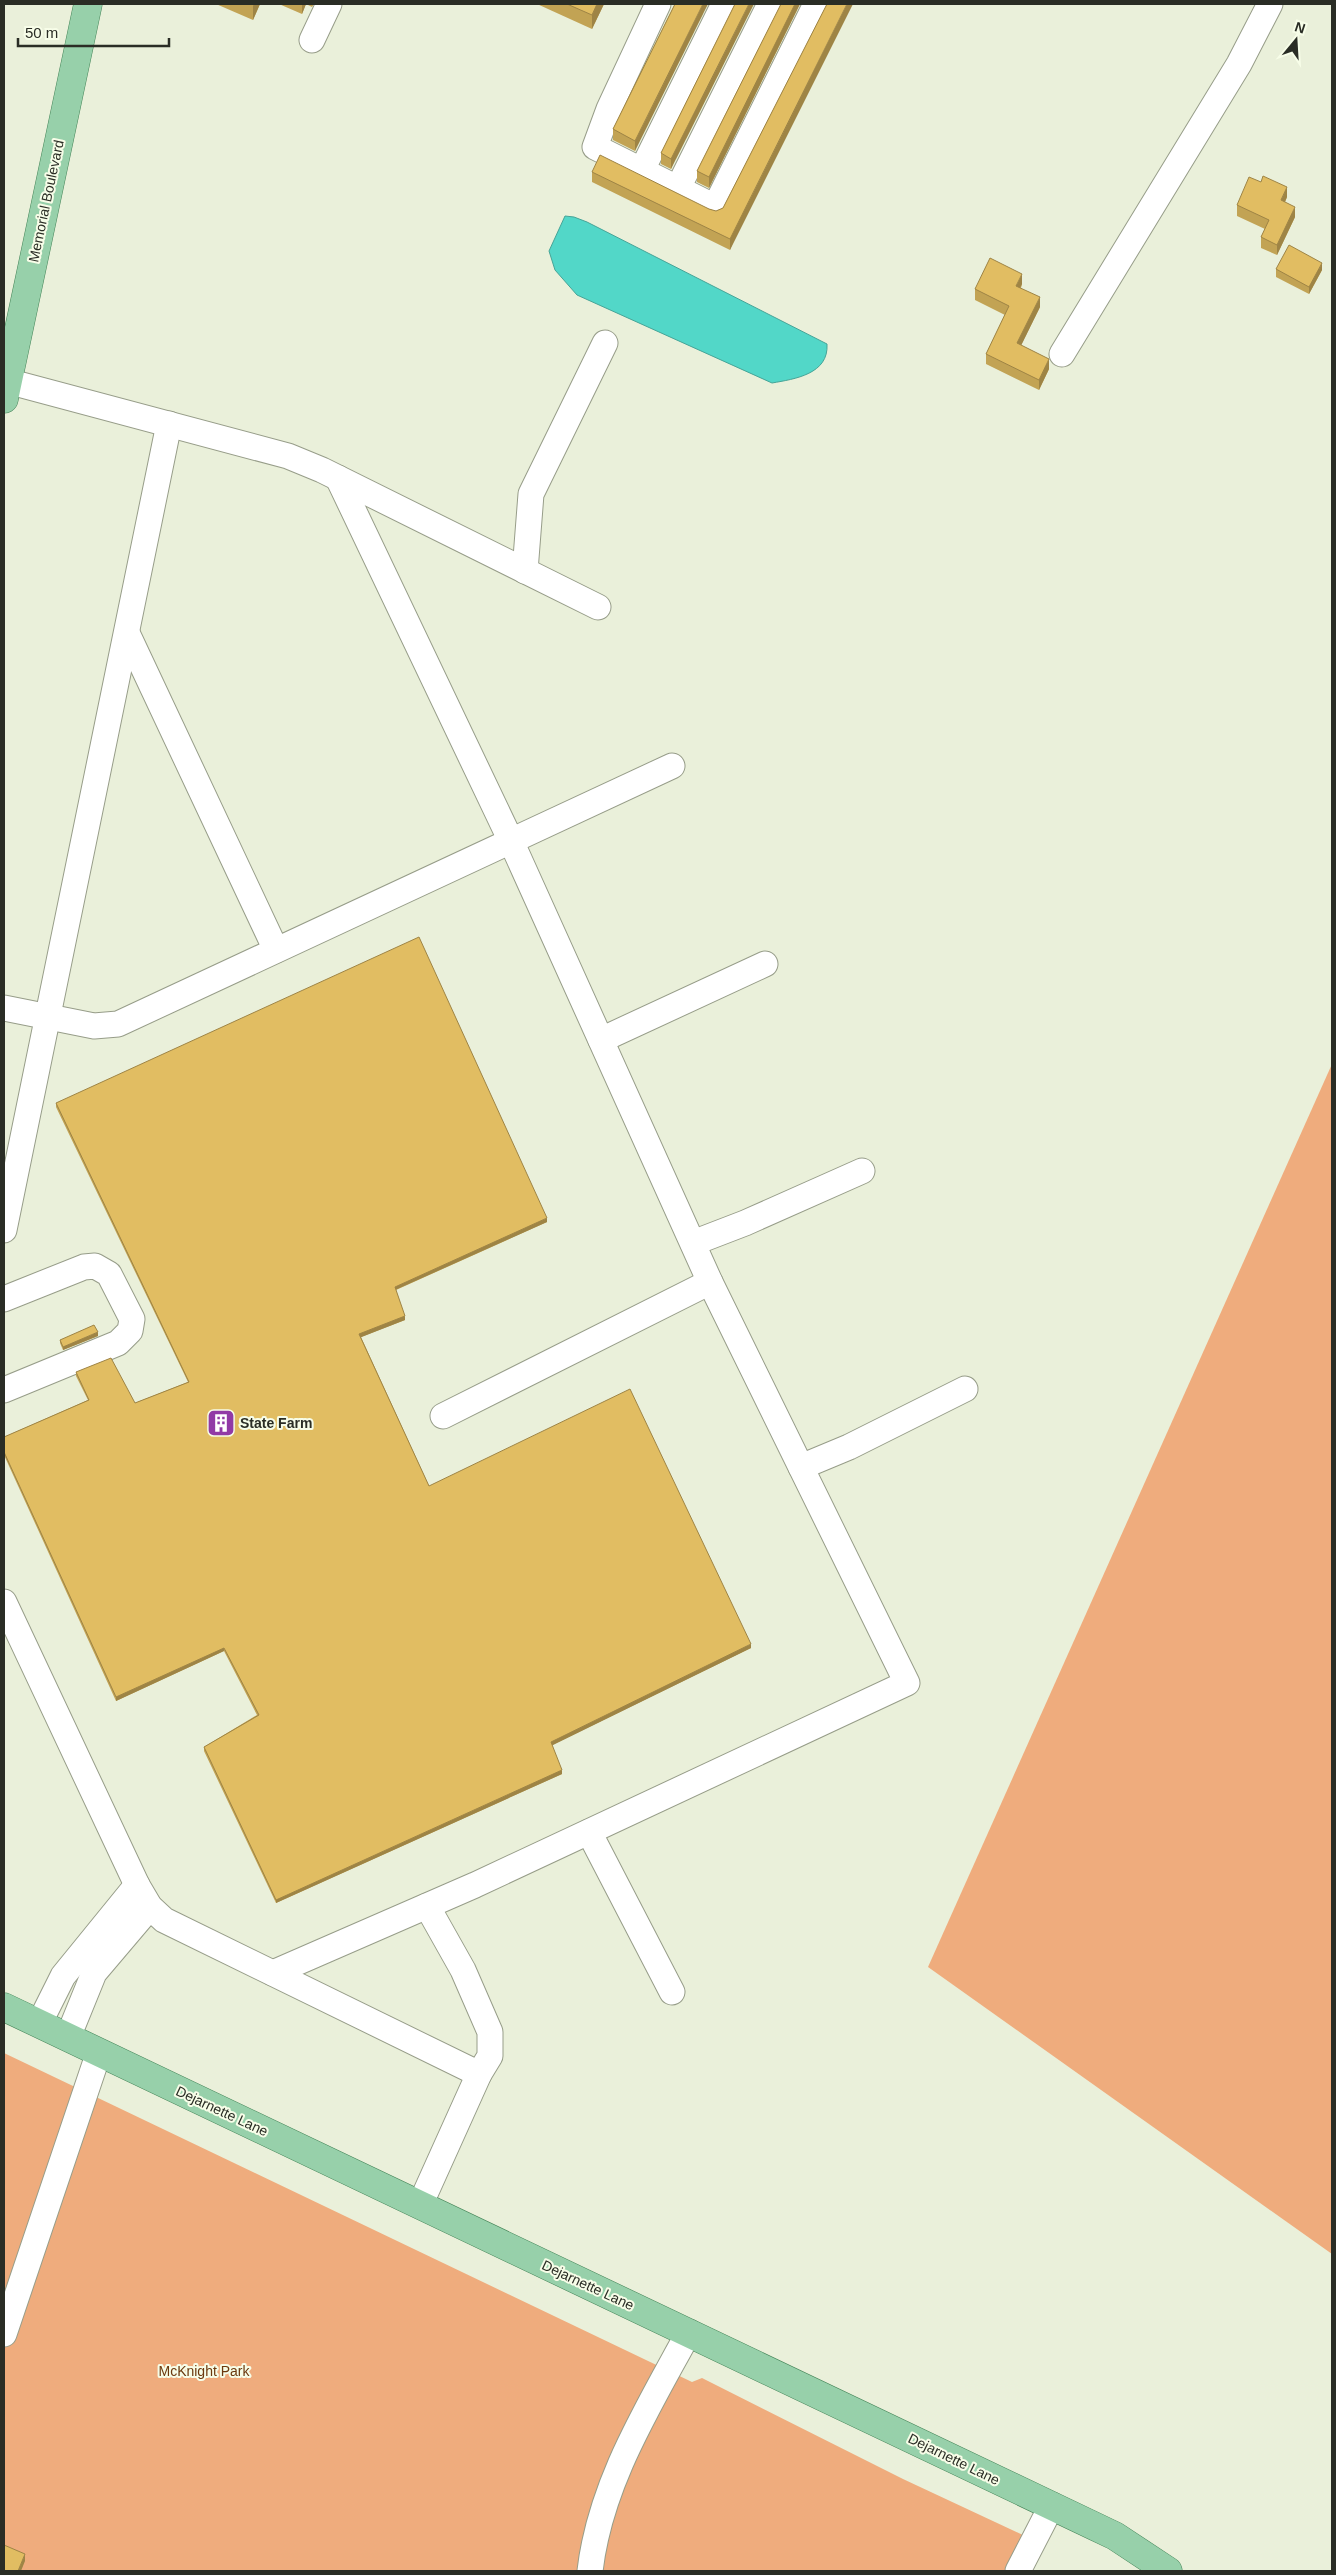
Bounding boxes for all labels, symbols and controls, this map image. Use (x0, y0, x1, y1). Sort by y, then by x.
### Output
scale bar (18, 15, 169, 47)
north arrow (1271, 15, 1321, 65)
text: N (1293, 18, 1307, 37)
text: 50 m (25, 24, 58, 41)
street label: Memorial Boulevard (25, 138, 67, 264)
building icon: State Farm (206, 1408, 236, 1438)
place label: State Farm (240, 1415, 312, 1431)
street label: Dejarnette Lane (173, 2083, 271, 2139)
street label: Dejarnette Lane (539, 2257, 637, 2313)
park label: McKnight Park (158, 2363, 251, 2379)
street label: Dejarnette Lane (906, 2430, 1002, 2488)

